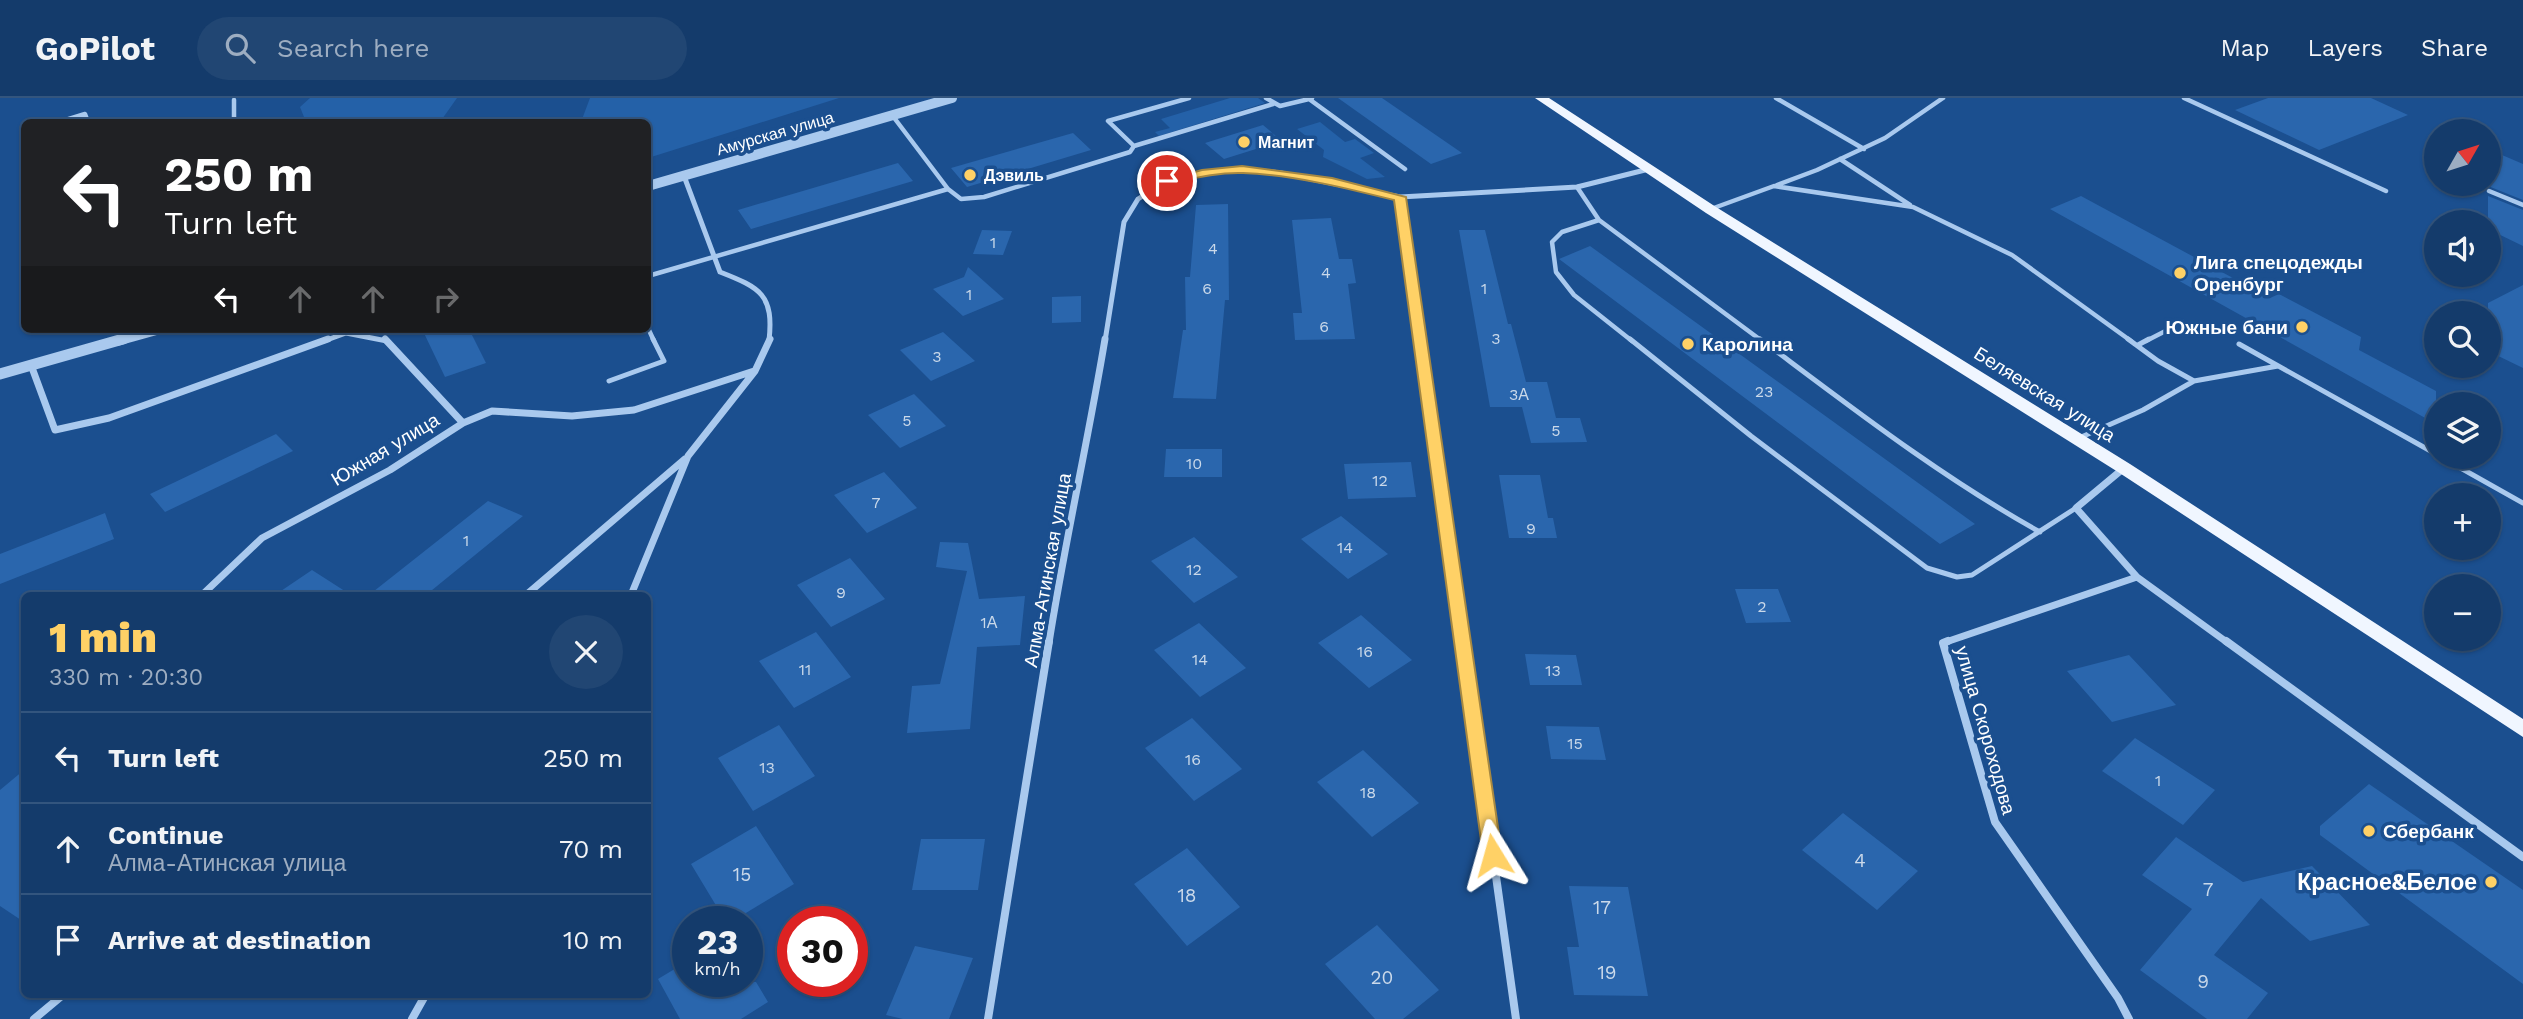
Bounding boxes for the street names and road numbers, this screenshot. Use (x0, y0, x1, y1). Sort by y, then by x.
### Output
street label: Амурская улица (714, 108, 836, 159)
street label: Беляевская улица (1970, 342, 2120, 447)
street label: Южная улица (327, 408, 444, 491)
street label: Алма-Атинская улица (1019, 471, 1076, 669)
street label: улица Скороходова (1950, 643, 2021, 817)

